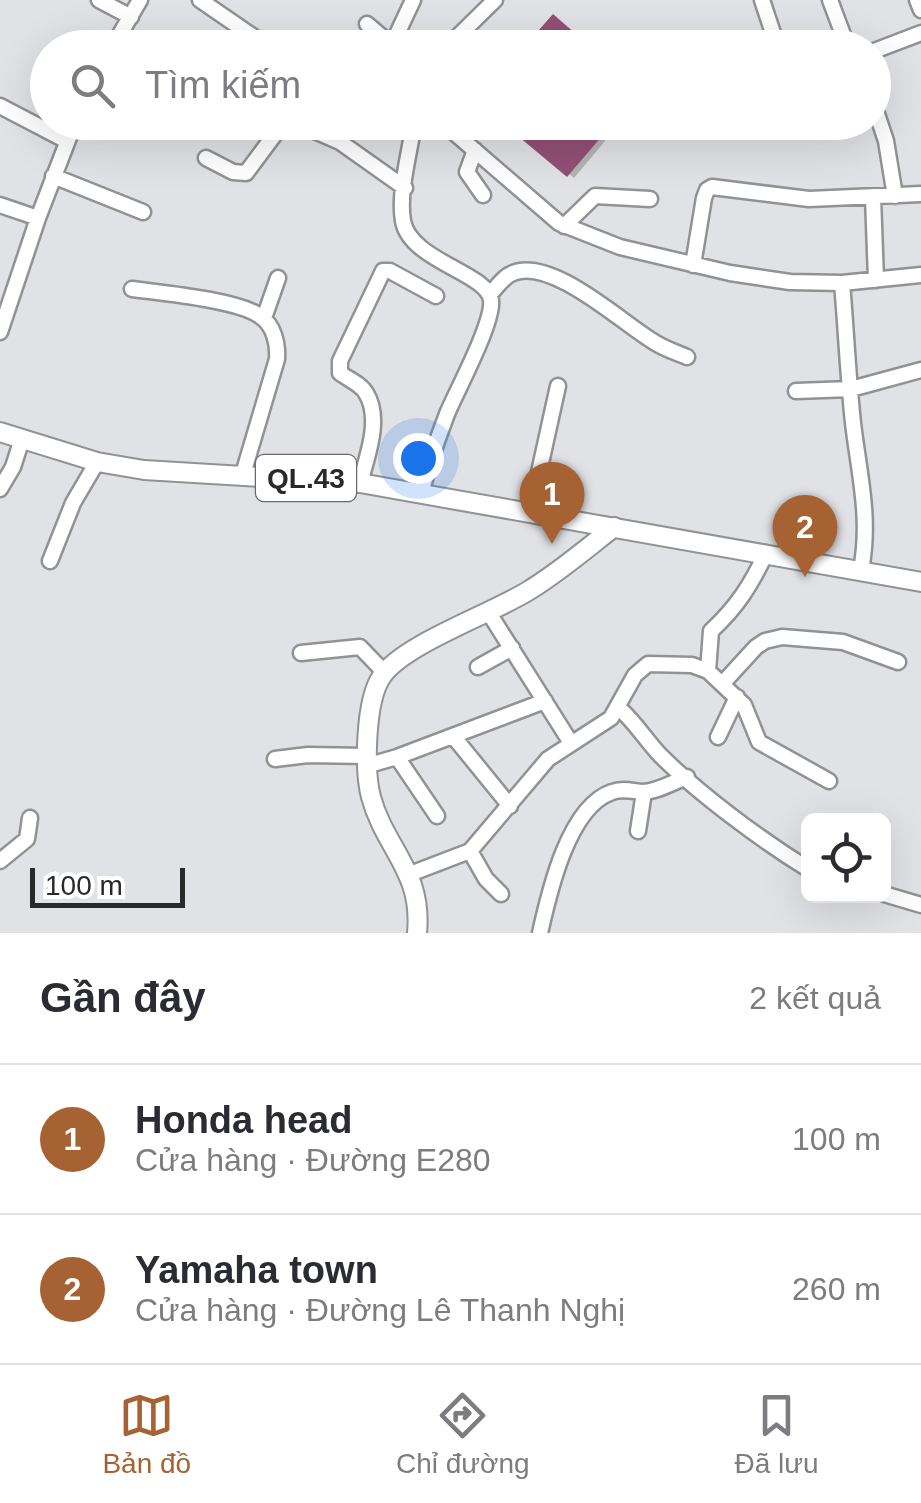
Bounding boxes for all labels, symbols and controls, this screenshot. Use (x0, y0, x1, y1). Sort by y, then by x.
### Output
search box (30, 30, 891, 140)
icon: search (65, 58, 120, 113)
text: Tìm kiếm (145, 64, 301, 106)
your location (393, 433, 444, 484)
road number: QL.43 (256, 455, 356, 501)
pin: 1 (520, 462, 584, 544)
pin: 2 (772, 494, 838, 577)
map controls (801, 813, 891, 903)
button: locate (801, 813, 891, 903)
scale bar (30, 863, 185, 908)
text: 100 m (45, 870, 123, 901)
text: Gần đây (40, 974, 206, 1021)
text: 2 kết quả (749, 980, 881, 1016)
text: Honda head (135, 1099, 352, 1141)
text: 1 (64, 1121, 81, 1157)
text: 100 m (792, 1121, 881, 1157)
text: Cửa hàng · Đường E280 (135, 1142, 491, 1178)
text: Yamaha town (135, 1249, 378, 1291)
text: 2 (64, 1271, 81, 1307)
text: 260 m (792, 1271, 881, 1307)
text: Cửa hàng · Đường Lê Thanh Nghị (135, 1292, 625, 1328)
tab: Bản đồ (102, 1388, 191, 1480)
tab: Chỉ đường (396, 1388, 530, 1480)
tab: Đã lưu (734, 1388, 819, 1480)

